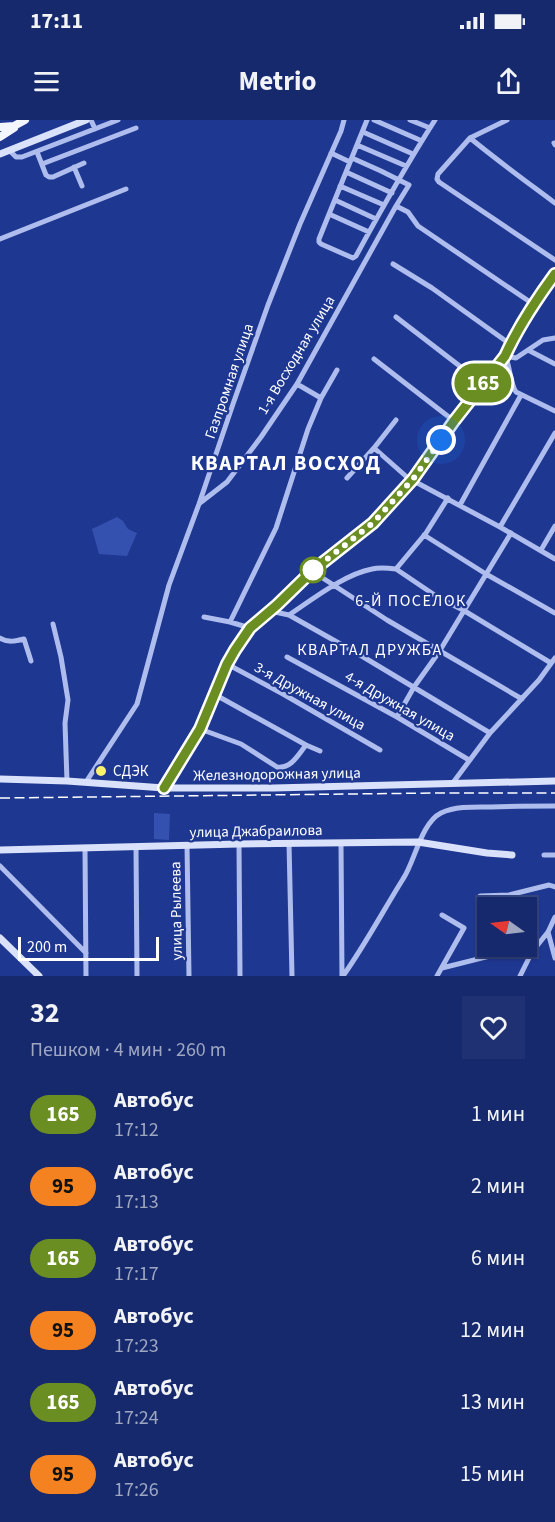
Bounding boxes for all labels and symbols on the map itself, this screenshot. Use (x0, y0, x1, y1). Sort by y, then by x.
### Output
street label: 1-я Восходная улица (253, 292, 340, 419)
street label: Газпромная улица (200, 321, 259, 442)
line badge: 165 (448, 364, 518, 402)
your location (426, 425, 456, 455)
district label: КВАРТАЛ ВОСХОД (191, 448, 381, 478)
unlabelled marker (300, 557, 326, 583)
district label: 6-Й ПОСЕЛОК (355, 590, 467, 612)
district label: КВАРТАЛ ДРУЖБА (297, 639, 443, 661)
street label: 3-я Дружная улица (250, 657, 369, 736)
street label: 4-я Дружная улица (341, 666, 459, 747)
place label: СДЭК (113, 761, 149, 782)
street label: Железнодорожная улица (193, 763, 361, 786)
marker: СДЭК (94, 764, 108, 778)
street label: улица Джабраилова (189, 820, 323, 843)
street label: улица Рылеева (165, 861, 188, 961)
north arrow (477, 897, 537, 957)
scale bar (18, 934, 159, 962)

